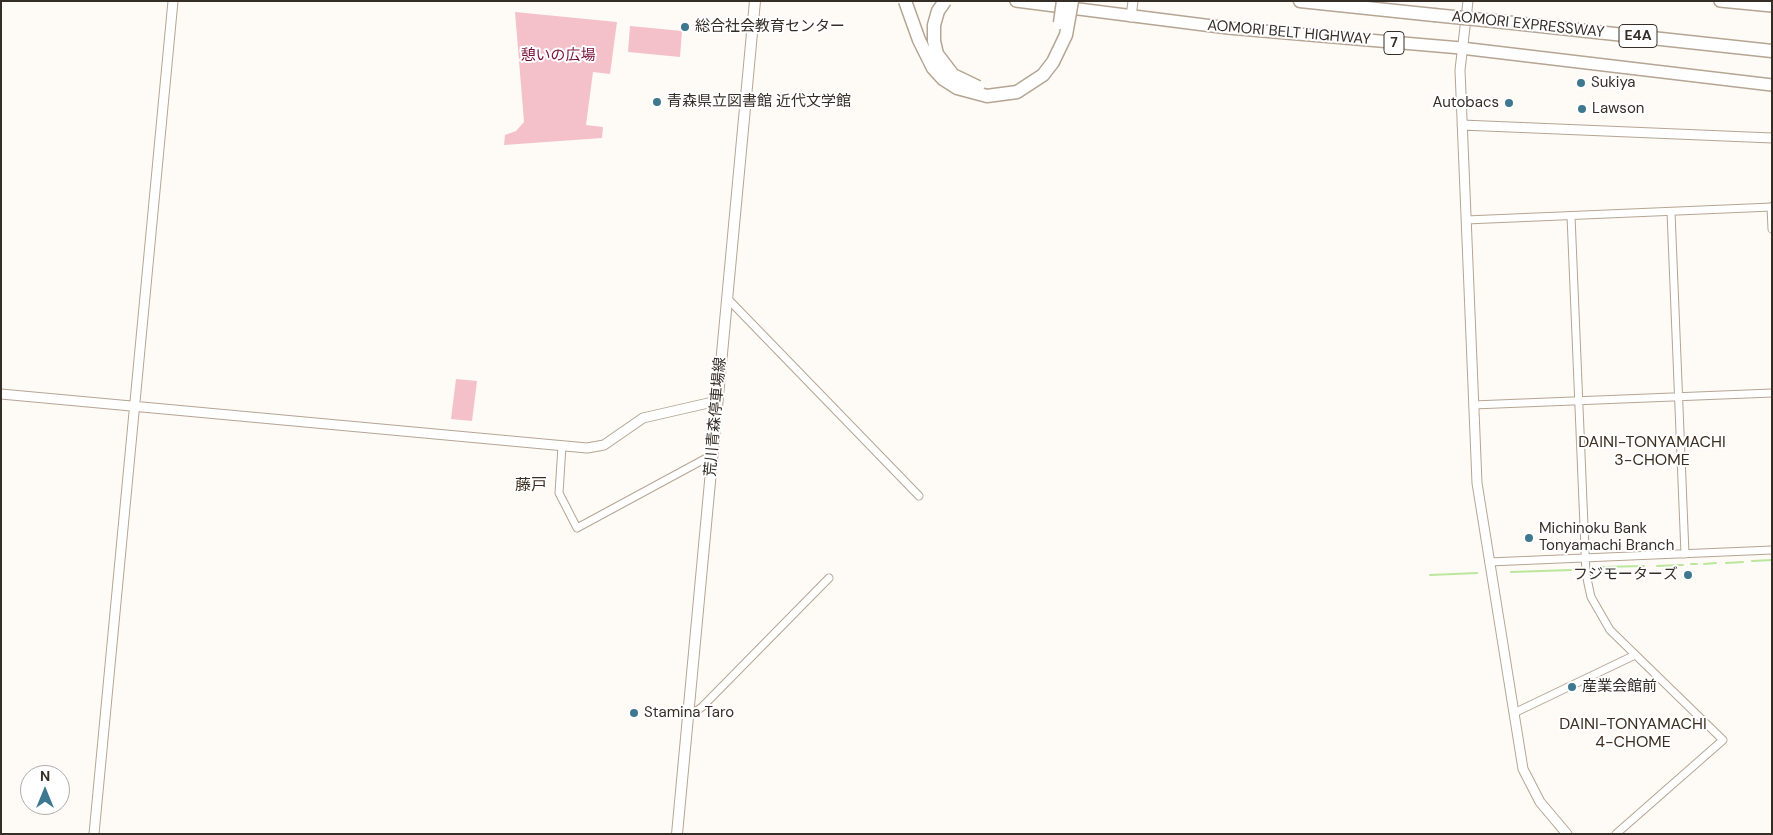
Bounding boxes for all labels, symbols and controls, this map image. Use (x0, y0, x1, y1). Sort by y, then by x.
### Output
street label: AOMORI EXPRESSWAY (1451, 8, 1605, 42)
street label: AOMORI BELT HIGHWAY (1206, 17, 1372, 49)
place label: 総合社会教育センター (695, 18, 845, 36)
marker: 総合社会教育センター (679, 21, 691, 33)
road number: E4A (1619, 24, 1657, 48)
road number: 7 (1384, 32, 1404, 54)
park label: 憩いの広場 (521, 47, 595, 65)
place label: Sukiya (1591, 74, 1635, 92)
marker: Sukiya (1575, 77, 1587, 89)
place label: 青森県立図書館 近代文学館 (667, 93, 851, 111)
place label: Autobacs (1432, 94, 1499, 112)
marker: 青森県立図書館 近代文学館 (651, 96, 663, 108)
marker: Autobacs (1503, 97, 1515, 109)
place label: Lawson (1592, 100, 1644, 118)
marker: Lawson (1576, 103, 1588, 115)
street label: 荒川青森停車場線 (702, 356, 730, 478)
district label: DAINI-TONYAMACHI 3-CHOME (1568, 433, 1736, 471)
district label: 藤戸 (515, 476, 547, 496)
place label: Michinoku Bank Tonyamachi Branch (1539, 520, 1674, 555)
marker: Michinoku Bank Tonyamachi Branch (1523, 532, 1535, 544)
place label: フジモーターズ (1573, 566, 1678, 584)
marker: フジモーターズ (1682, 569, 1694, 581)
place label: 産業会館前 (1582, 678, 1657, 696)
marker: 産業会館前 (1566, 681, 1578, 693)
place label: Stamina Taro (644, 704, 734, 722)
marker: Stamina Taro (628, 707, 640, 719)
district label: DAINI-TONYAMACHI 4-CHOME (1549, 715, 1717, 753)
north arrow (20, 765, 70, 815)
text: N (40, 767, 50, 785)

